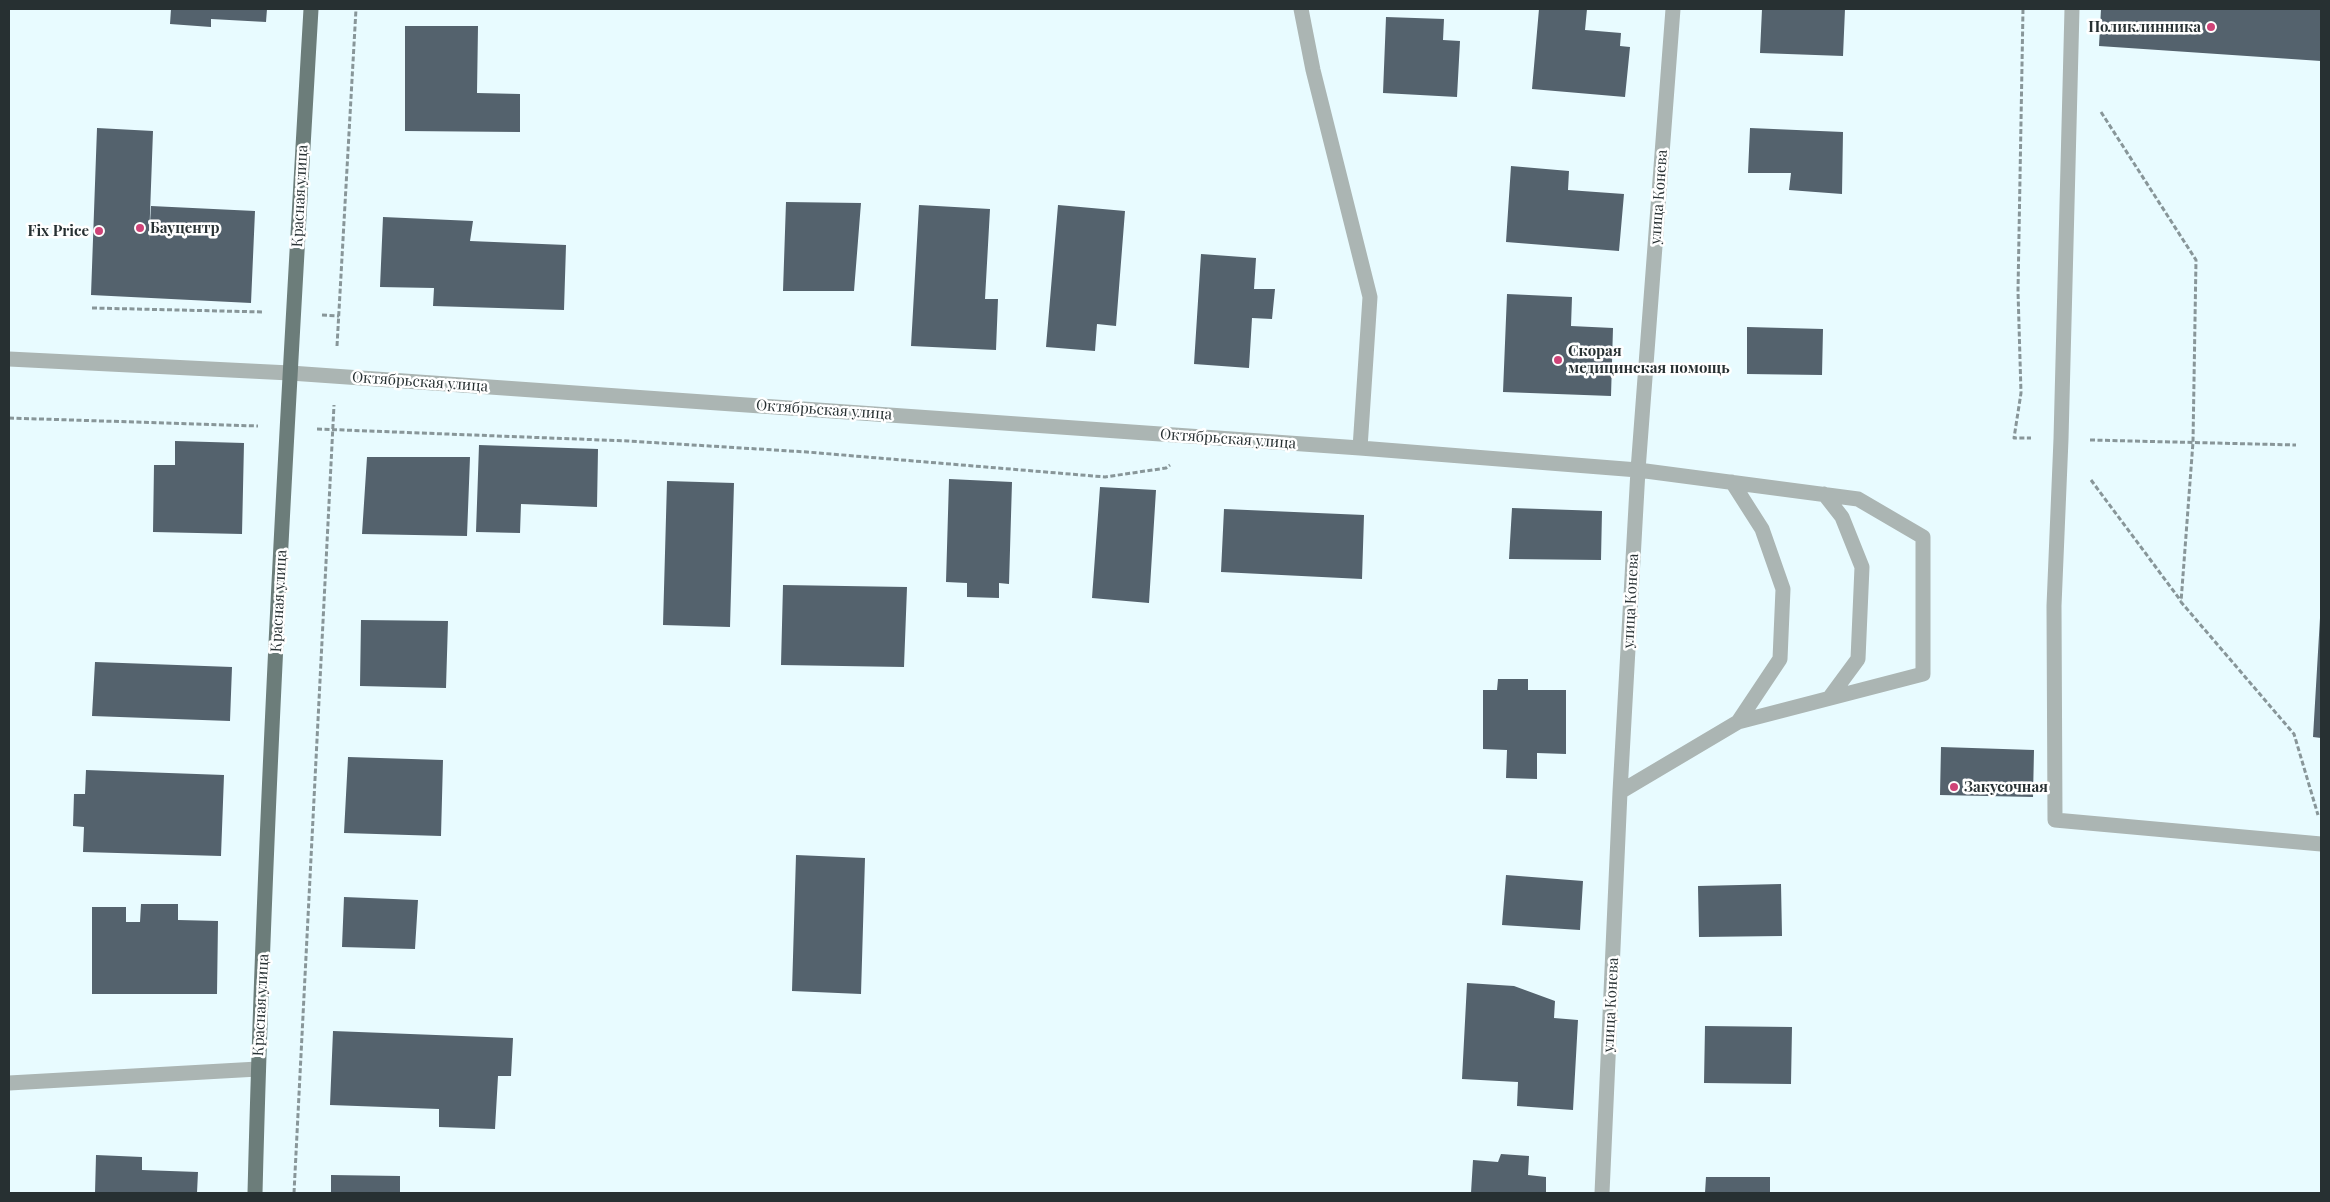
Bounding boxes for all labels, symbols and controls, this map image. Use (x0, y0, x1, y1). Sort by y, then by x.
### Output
place label: Поликлинника (2088, 18, 2201, 36)
marker: Поликлинника (2205, 21, 2217, 33)
street label: Красная улица (288, 144, 312, 248)
street label: улица Конева (1647, 149, 1671, 245)
place label: Бауцентр (150, 219, 220, 237)
place label: Fix Price (28, 222, 89, 240)
marker: Бауцентр (134, 222, 146, 234)
marker: Fix Price (93, 225, 105, 237)
place label: Скорая медицинская помощь (1568, 342, 1730, 377)
marker: Скорая медицинская помощь (1552, 354, 1564, 366)
street label: Октябрьская улица (351, 368, 489, 396)
street label: Октябрьская улица (755, 396, 893, 424)
street label: Октябрьская улица (1159, 425, 1297, 453)
street label: Красная улица (267, 549, 291, 653)
street label: улица Конева (1620, 553, 1642, 649)
place label: Закусочная (1964, 778, 2048, 796)
marker: Закусочная (1948, 781, 1960, 793)
street label: Красная улица (249, 953, 273, 1057)
street label: улица Конева (1600, 957, 1622, 1053)

